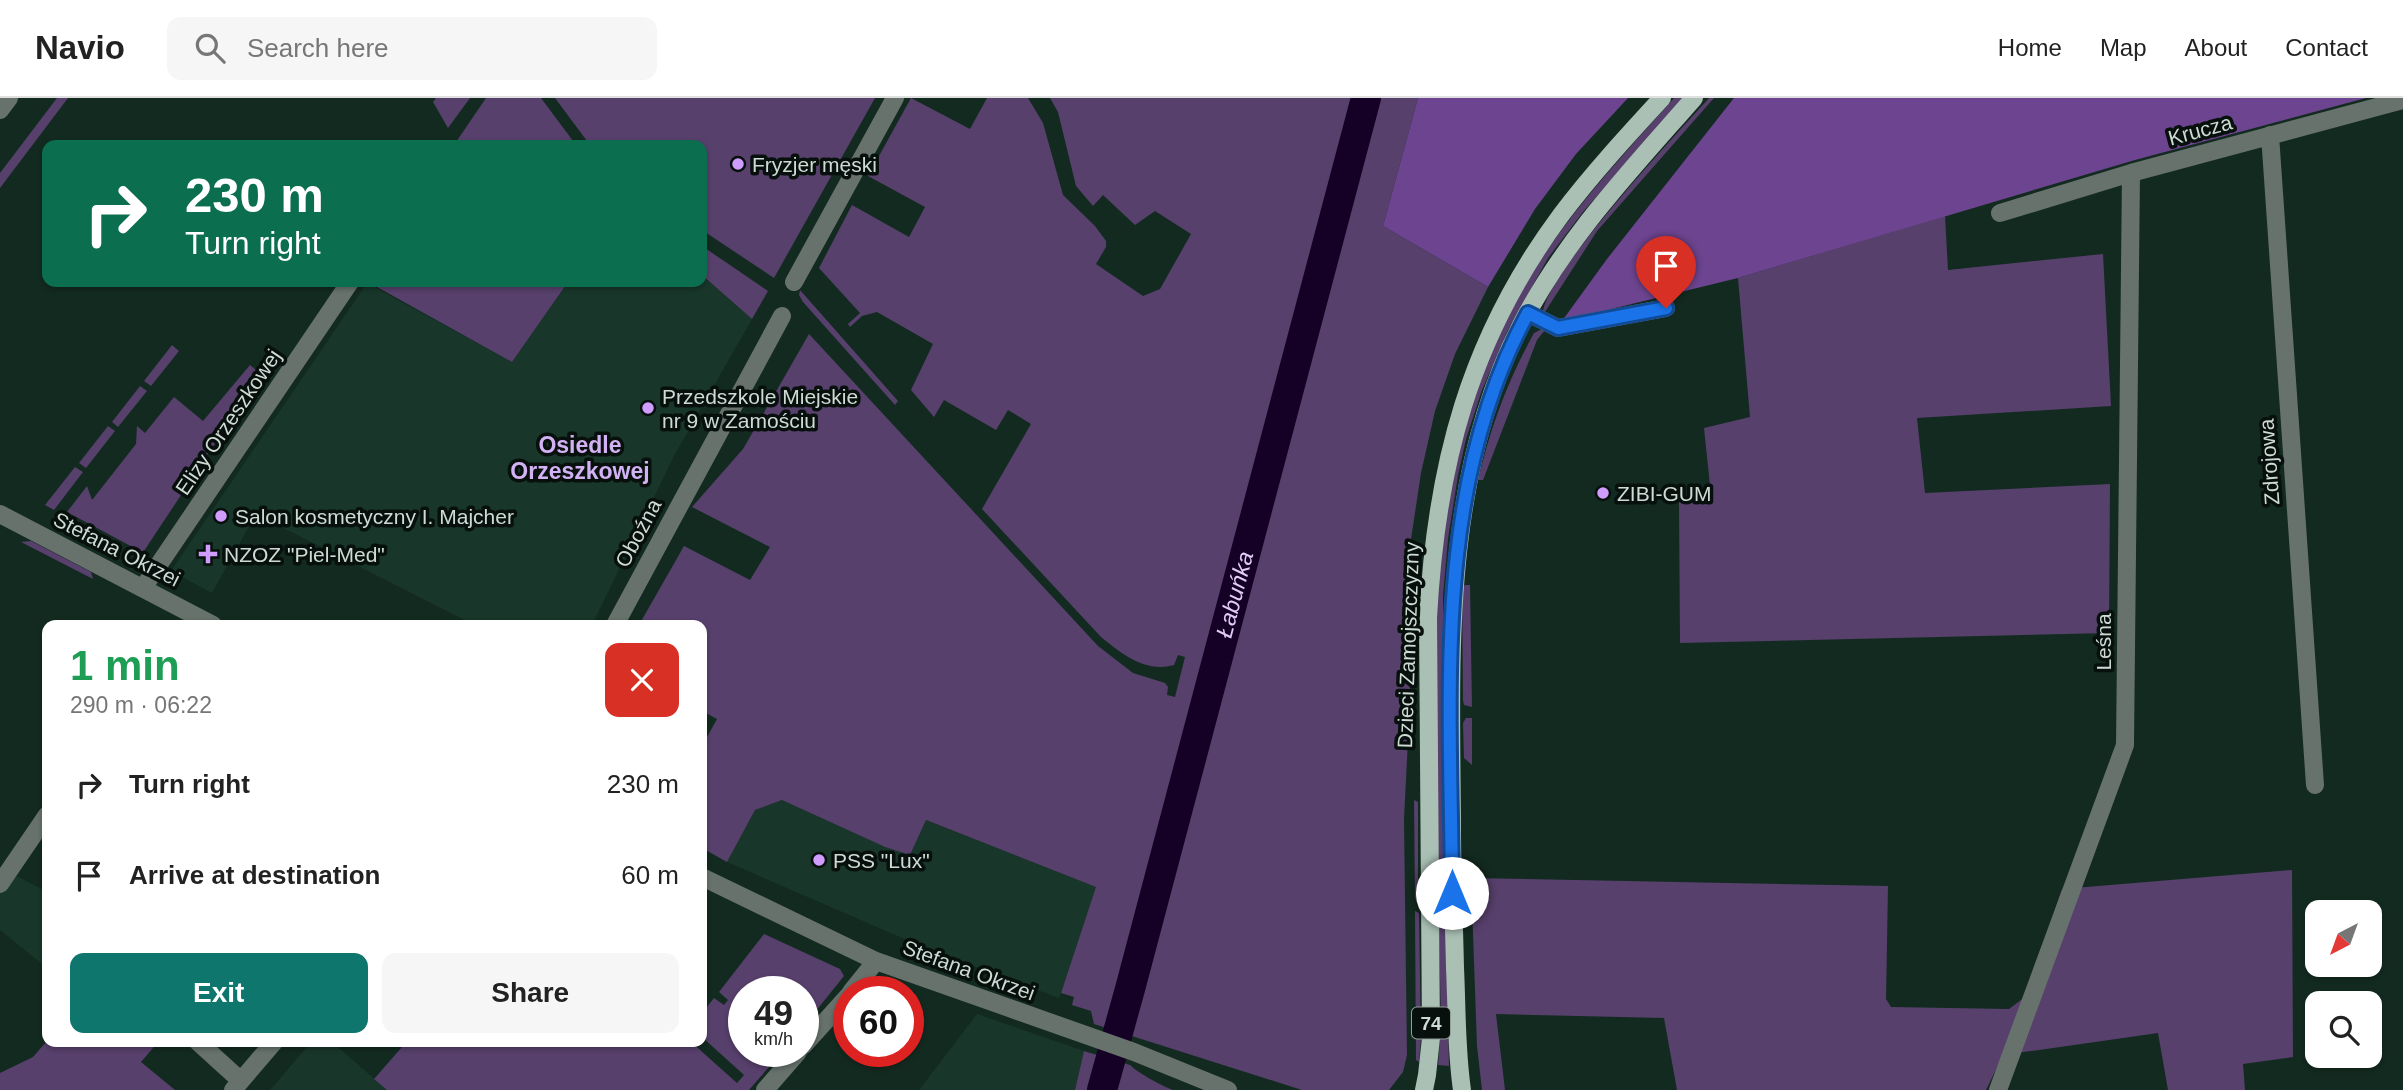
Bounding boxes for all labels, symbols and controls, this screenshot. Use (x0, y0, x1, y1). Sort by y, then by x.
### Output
search box (167, 17, 657, 80)
text: Navio (35, 29, 125, 66)
icon: search (191, 29, 229, 67)
text: Search here (247, 33, 389, 63)
text: Home (1998, 34, 2062, 61)
text: Map (2100, 34, 2147, 61)
text: About (2185, 34, 2247, 61)
text: Contact (2285, 34, 2368, 61)
street label: Krucza (2165, 110, 2235, 150)
place label: Fryzjer męski (752, 153, 877, 176)
marker: Fryzjer męski (730, 156, 746, 172)
icon: right (70, 168, 161, 259)
text: 230 m (185, 168, 324, 222)
text: Turn right (185, 225, 321, 261)
pin (1636, 236, 1696, 308)
icon: arrive (1647, 247, 1685, 285)
street label: Elizy Orzeszkowej (171, 345, 285, 499)
place label: Przedszkole Miejskie nr 9 w Zamościu (662, 385, 858, 432)
marker: Przedszkole Miejskie nr 9 w Zamościu (640, 400, 656, 416)
street label: Zdrojowa (2254, 418, 2283, 506)
district label: Osiedle Orzeszkowej (510, 432, 650, 484)
place label: ZIBI-GUM (1617, 482, 1712, 505)
marker: ZIBI-GUM (1595, 485, 1611, 501)
street label: Oboźna (611, 495, 666, 571)
place label: Salon kosmetyczny I. Majcher (235, 505, 514, 528)
street label: Stefana Okrzei (50, 507, 184, 591)
marker: Salon kosmetyczny I. Majcher (213, 508, 229, 524)
street label: Dzieci Zamojszczyzny (1393, 541, 1423, 749)
place label: NZOZ "Piel-Med" (224, 543, 385, 566)
marker: NZOZ "Piel-Med" (198, 544, 218, 564)
water label: Łabuńka (1211, 548, 1258, 640)
street label: Leśna (2092, 613, 2115, 671)
text: 1 min (70, 642, 180, 689)
button: close (605, 643, 679, 717)
text: 290 m · 06:22 (70, 692, 212, 718)
icon: right (70, 766, 108, 804)
text: Turn right (129, 769, 250, 799)
text: 230 m (607, 769, 679, 799)
place label: PSS "Lux" (833, 849, 930, 872)
marker: PSS "Lux" (811, 852, 827, 868)
position arrow (1415, 856, 1489, 930)
icon: arrive (70, 857, 108, 895)
text: Arrive at destination (129, 860, 380, 890)
text: 60 m (621, 860, 679, 890)
north arrow (2305, 900, 2382, 976)
map controls (2305, 900, 2382, 1068)
street label: Stefana Okrzei (900, 935, 1038, 1005)
button: Exit (70, 953, 368, 1033)
button: Share (382, 953, 679, 1033)
speed limit sign: 60 (833, 976, 924, 1067)
button: search (2305, 991, 2382, 1068)
text: 49 (754, 993, 793, 1032)
road number: 74 (1412, 1007, 1450, 1038)
text: km/h (754, 1029, 793, 1049)

